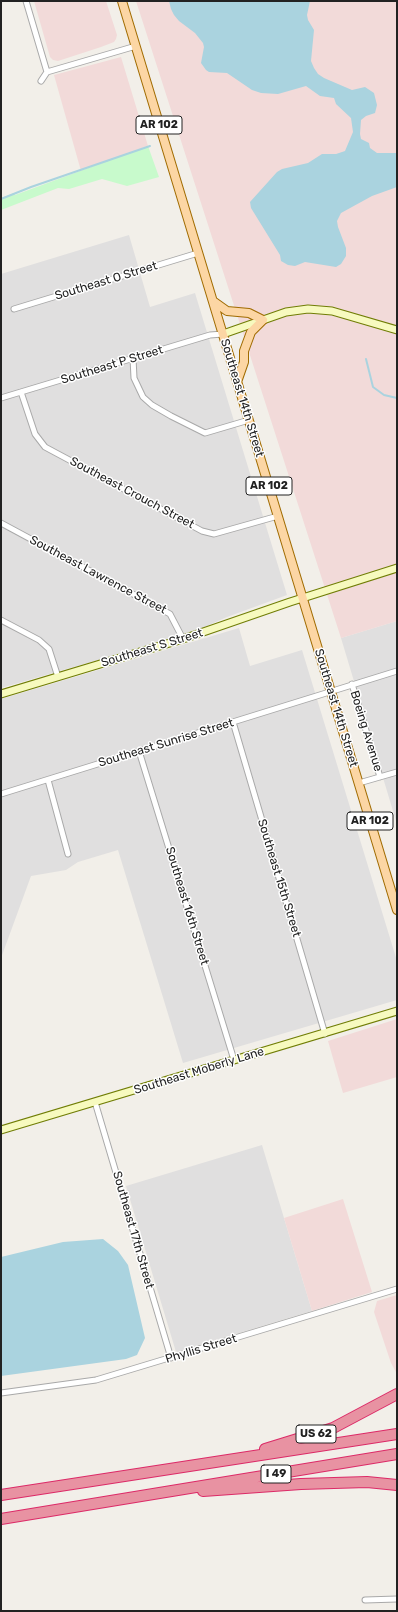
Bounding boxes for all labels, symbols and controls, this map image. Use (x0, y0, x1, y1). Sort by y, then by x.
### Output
road number: AR 102 (136, 116, 182, 134)
street label: Southeast O Street (53, 259, 159, 303)
street label: Southeast 14th Street (217, 337, 267, 459)
street label: Southeast P Street (59, 343, 165, 387)
street label: Southeast Crouch Street (67, 454, 197, 532)
road number: AR 102 (246, 477, 292, 495)
street label: Southeast Lawrence Street (27, 533, 169, 617)
street label: Southeast S Street (99, 626, 205, 670)
street label: Southeast 14th Street (311, 647, 361, 769)
street label: Boeing Avenue (347, 689, 385, 773)
street label: Southeast Sunrise Street (97, 716, 235, 770)
road number: AR 102 (347, 812, 393, 830)
street label: Southeast 15th Street (254, 817, 304, 939)
street label: Southeast 16th Street (162, 845, 212, 967)
street label: Southeast Moberly Lane (132, 1044, 266, 1098)
street label: Southeast 17th Street (109, 1170, 157, 1290)
street label: Phyllis Street (164, 1331, 238, 1367)
road number: US 62 (296, 1425, 336, 1443)
road number: I 49 (261, 1465, 291, 1483)

